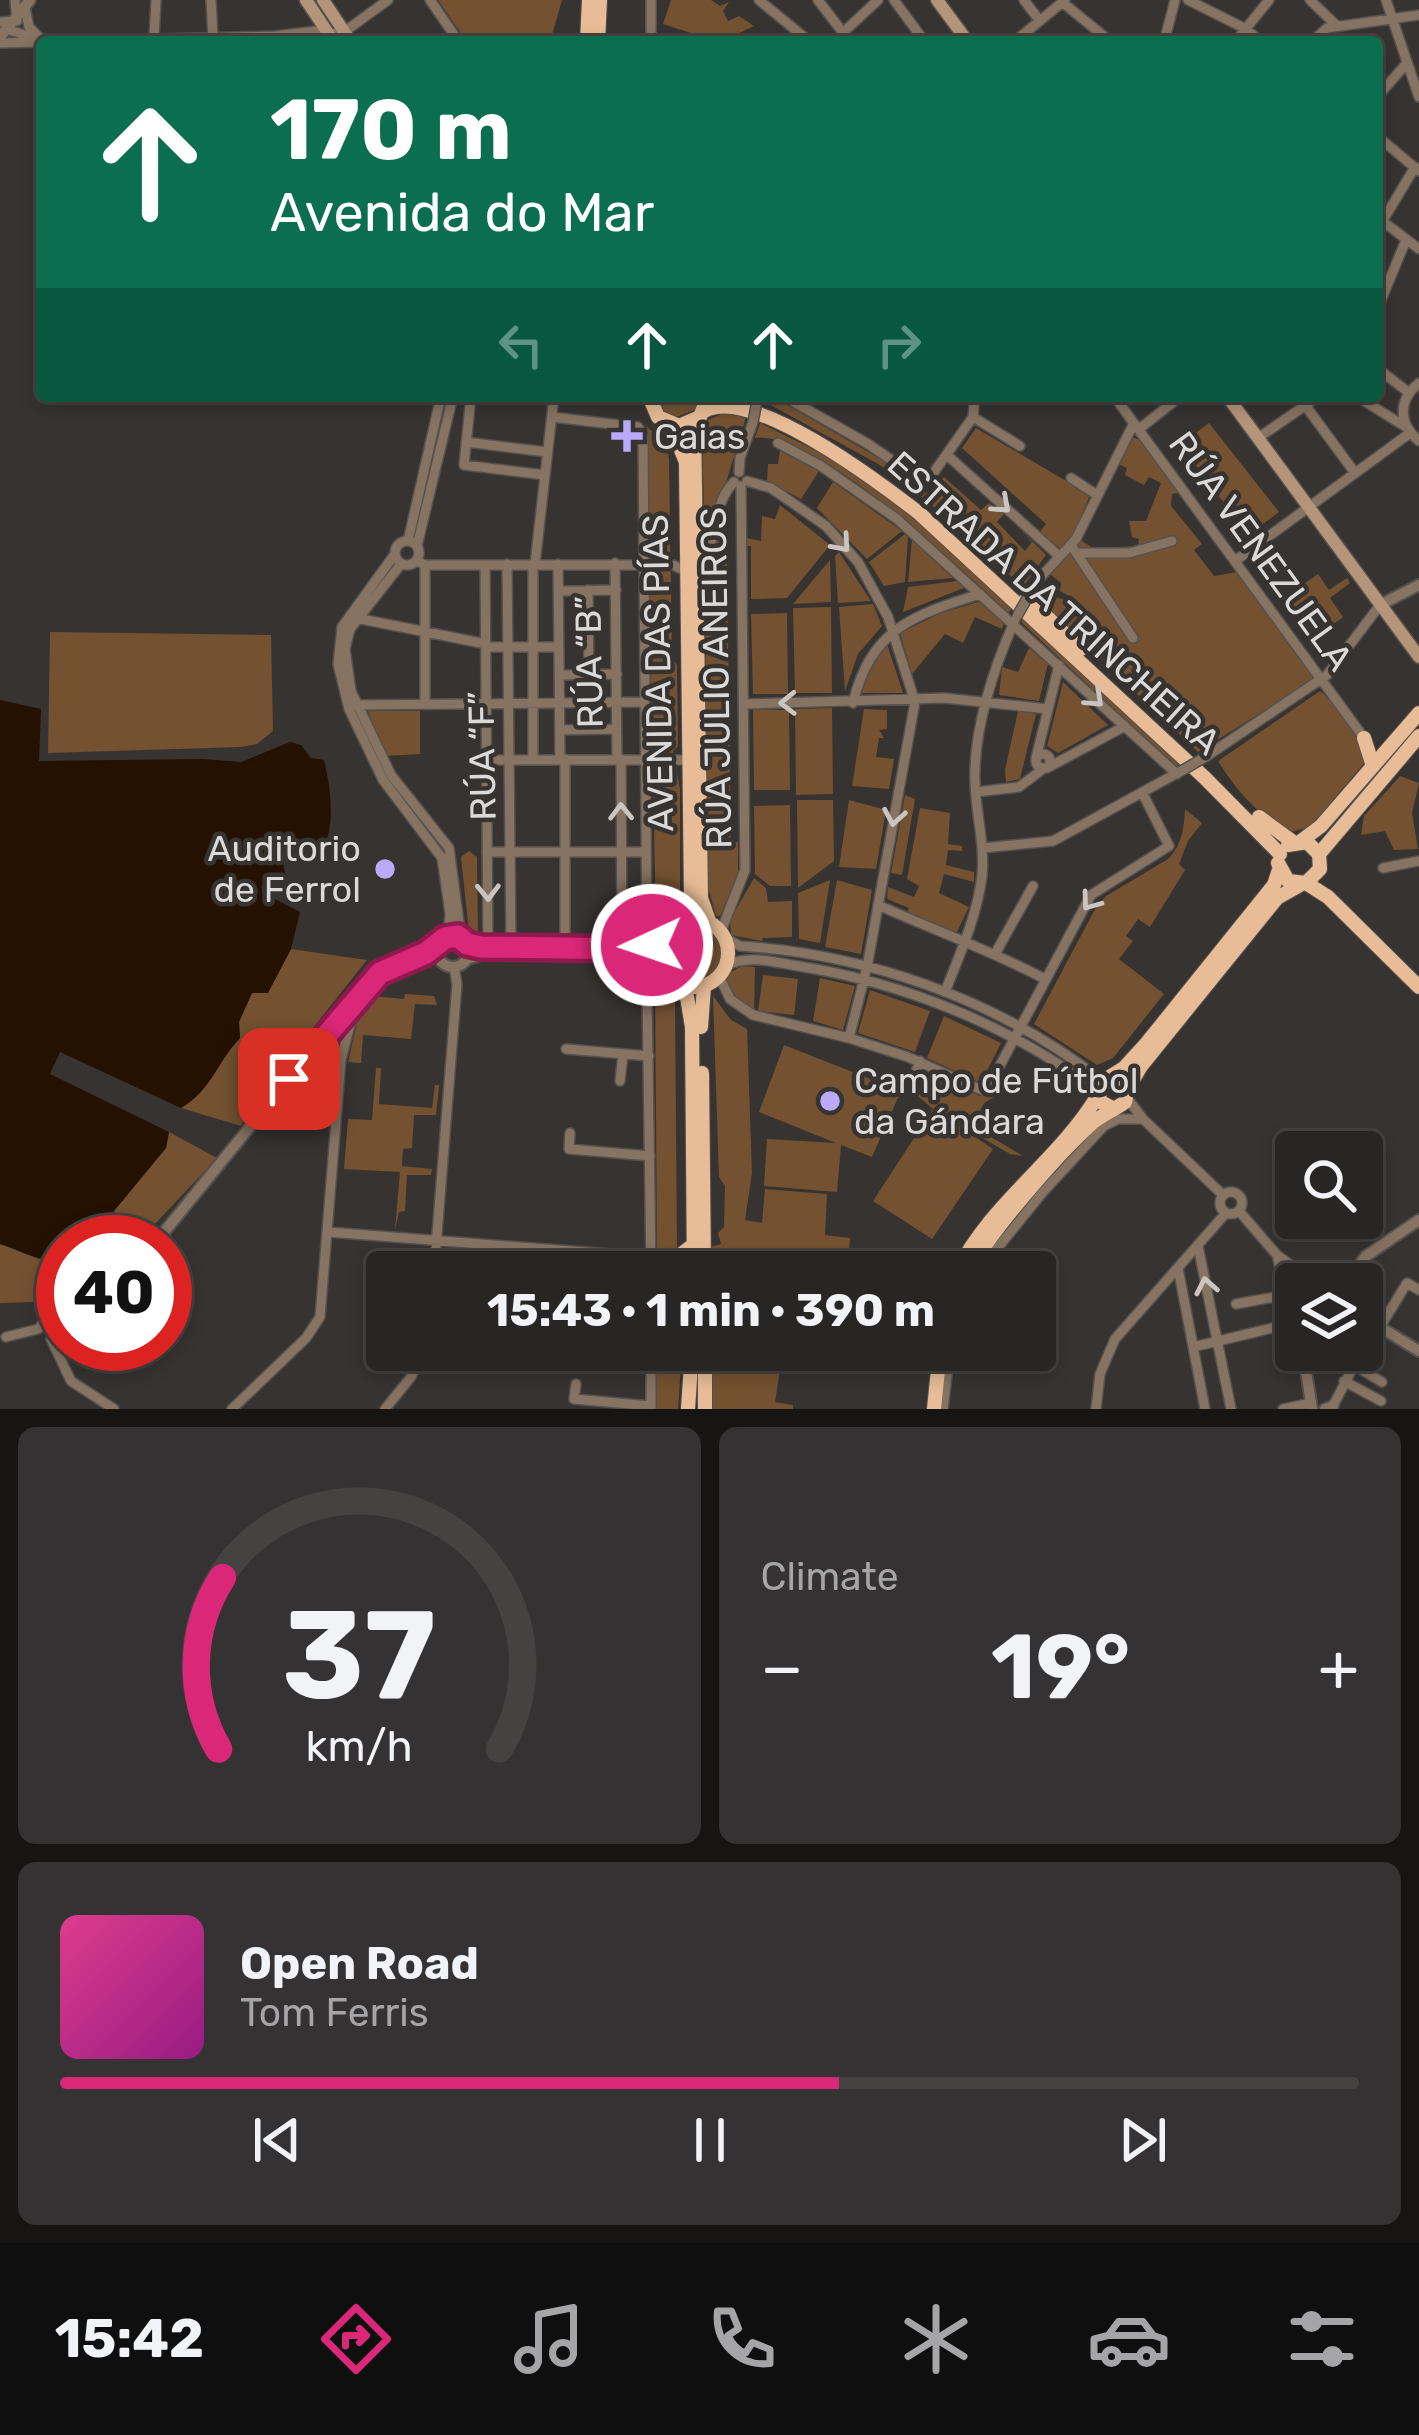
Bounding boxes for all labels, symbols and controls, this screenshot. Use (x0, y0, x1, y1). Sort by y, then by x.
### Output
text: 170 m (270, 80, 512, 180)
icon: ahead (72, 84, 228, 240)
text: Avenida do Mar (270, 181, 654, 245)
icon: left (488, 312, 554, 378)
icon: ahead (614, 312, 680, 378)
icon: ahead (740, 312, 806, 378)
icon: right (866, 312, 932, 378)
place label: Gaias (654, 415, 745, 458)
marker: Gaias (611, 420, 643, 452)
street label: RÚA VENEZUELA (1160, 423, 1362, 679)
street label: ESTRADA DA TRINCHEIRA (879, 442, 1229, 764)
one-way arrow (989, 491, 1010, 512)
street label: RÚA JULIO ANEIROS (692, 507, 740, 849)
street label: AVENIDA DAS PÍAS (634, 514, 682, 832)
one-way arrow (828, 530, 849, 552)
street label: RÚA “B” (566, 595, 612, 729)
one-way arrow (1082, 684, 1103, 706)
one-way arrow (778, 690, 796, 716)
street label: RÚA “F” (459, 691, 505, 821)
one-way arrow (609, 802, 635, 821)
one-way arrow (882, 806, 907, 826)
place label: Auditorio de Ferrol (208, 827, 361, 911)
marker: Auditorio de Ferrol (372, 856, 398, 882)
position arrow (589, 882, 715, 1008)
one-way arrow (474, 883, 500, 902)
one-way arrow (1083, 889, 1105, 910)
pin (238, 1028, 340, 1130)
icon: arrive (256, 1046, 322, 1112)
place label: Campo de Fútbol da Gándara (854, 1059, 1138, 1143)
marker: Campo de Fútbol da Gándara (817, 1088, 843, 1114)
map controls (1275, 1131, 1383, 1371)
button: search (1275, 1131, 1383, 1239)
speed limit sign: 40 (36, 1215, 192, 1371)
button: layers (1275, 1263, 1383, 1371)
one-way arrow (1194, 1277, 1220, 1297)
text: 15:43 · 1 min · 390 m (487, 1284, 935, 1337)
text: Climate (761, 1554, 899, 1600)
text: 37 (282, 1581, 436, 1729)
text: 19° (991, 1614, 1130, 1721)
text: − (761, 1628, 803, 1707)
text: + (1318, 1628, 1359, 1707)
text: km/h (306, 1720, 413, 1771)
text: Open Road (240, 1937, 479, 1990)
text: Tom Ferris (240, 1990, 429, 2036)
icon: previous (244, 2107, 310, 2173)
icon: pause (677, 2107, 743, 2173)
icon: next (1110, 2107, 1176, 2173)
icon: directions (314, 2297, 398, 2381)
icon: music (507, 2297, 591, 2381)
icon: phone (700, 2297, 784, 2381)
icon: climate (894, 2297, 978, 2381)
icon: car (1087, 2297, 1171, 2381)
icon: filters (1280, 2297, 1364, 2381)
text: 15:42 (55, 2307, 204, 2371)

